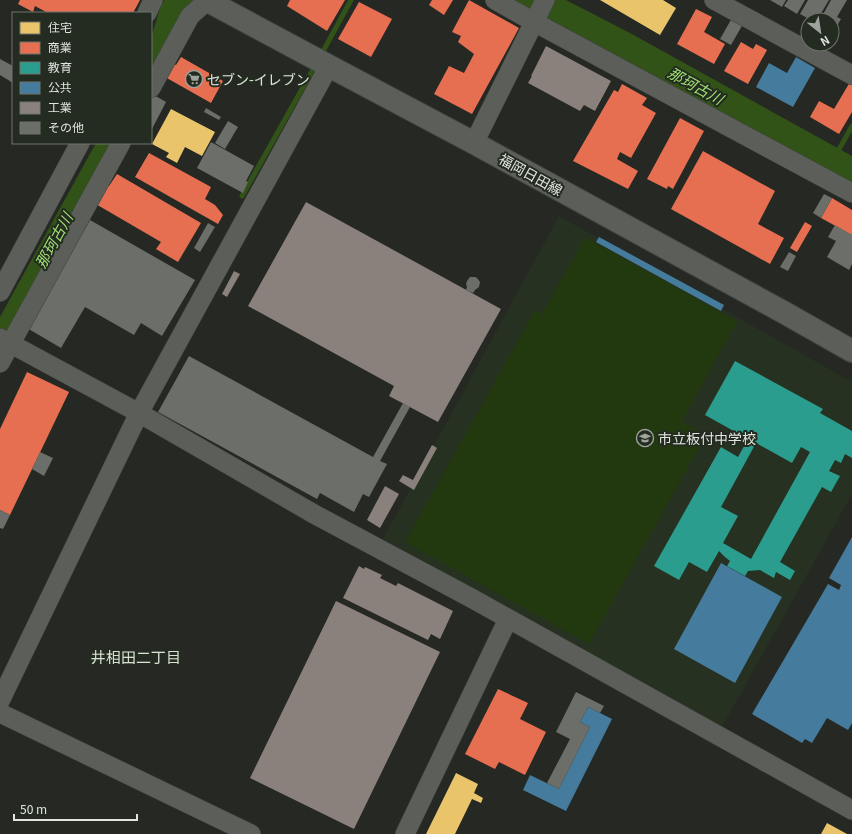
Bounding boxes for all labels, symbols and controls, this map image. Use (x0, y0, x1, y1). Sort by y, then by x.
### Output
legend (12, 12, 152, 144)
north arrow (800, 12, 840, 52)
text: 住宅 (48, 18, 72, 35)
text: N (818, 33, 833, 51)
text: 商業 (48, 38, 72, 55)
text: 教育 (48, 58, 72, 75)
water label: 那珂古川 (665, 61, 729, 110)
supermarket icon: セブン-イレブン (184, 69, 204, 89)
place label: セブン-イレブン (207, 69, 310, 89)
text: 公共 (48, 78, 72, 95)
text: 工業 (48, 98, 72, 115)
text: その他 (48, 118, 84, 135)
street label: 福岡日田線 (496, 148, 566, 200)
water label: 那珂古川 (29, 207, 78, 271)
school or university icon: 市立板付中学校 (635, 428, 655, 448)
place label: 市立板付中学校 (658, 428, 756, 448)
district label: 井相田二丁目 (91, 646, 181, 667)
scale bar (14, 796, 137, 822)
text: 50 m (20, 800, 47, 817)

